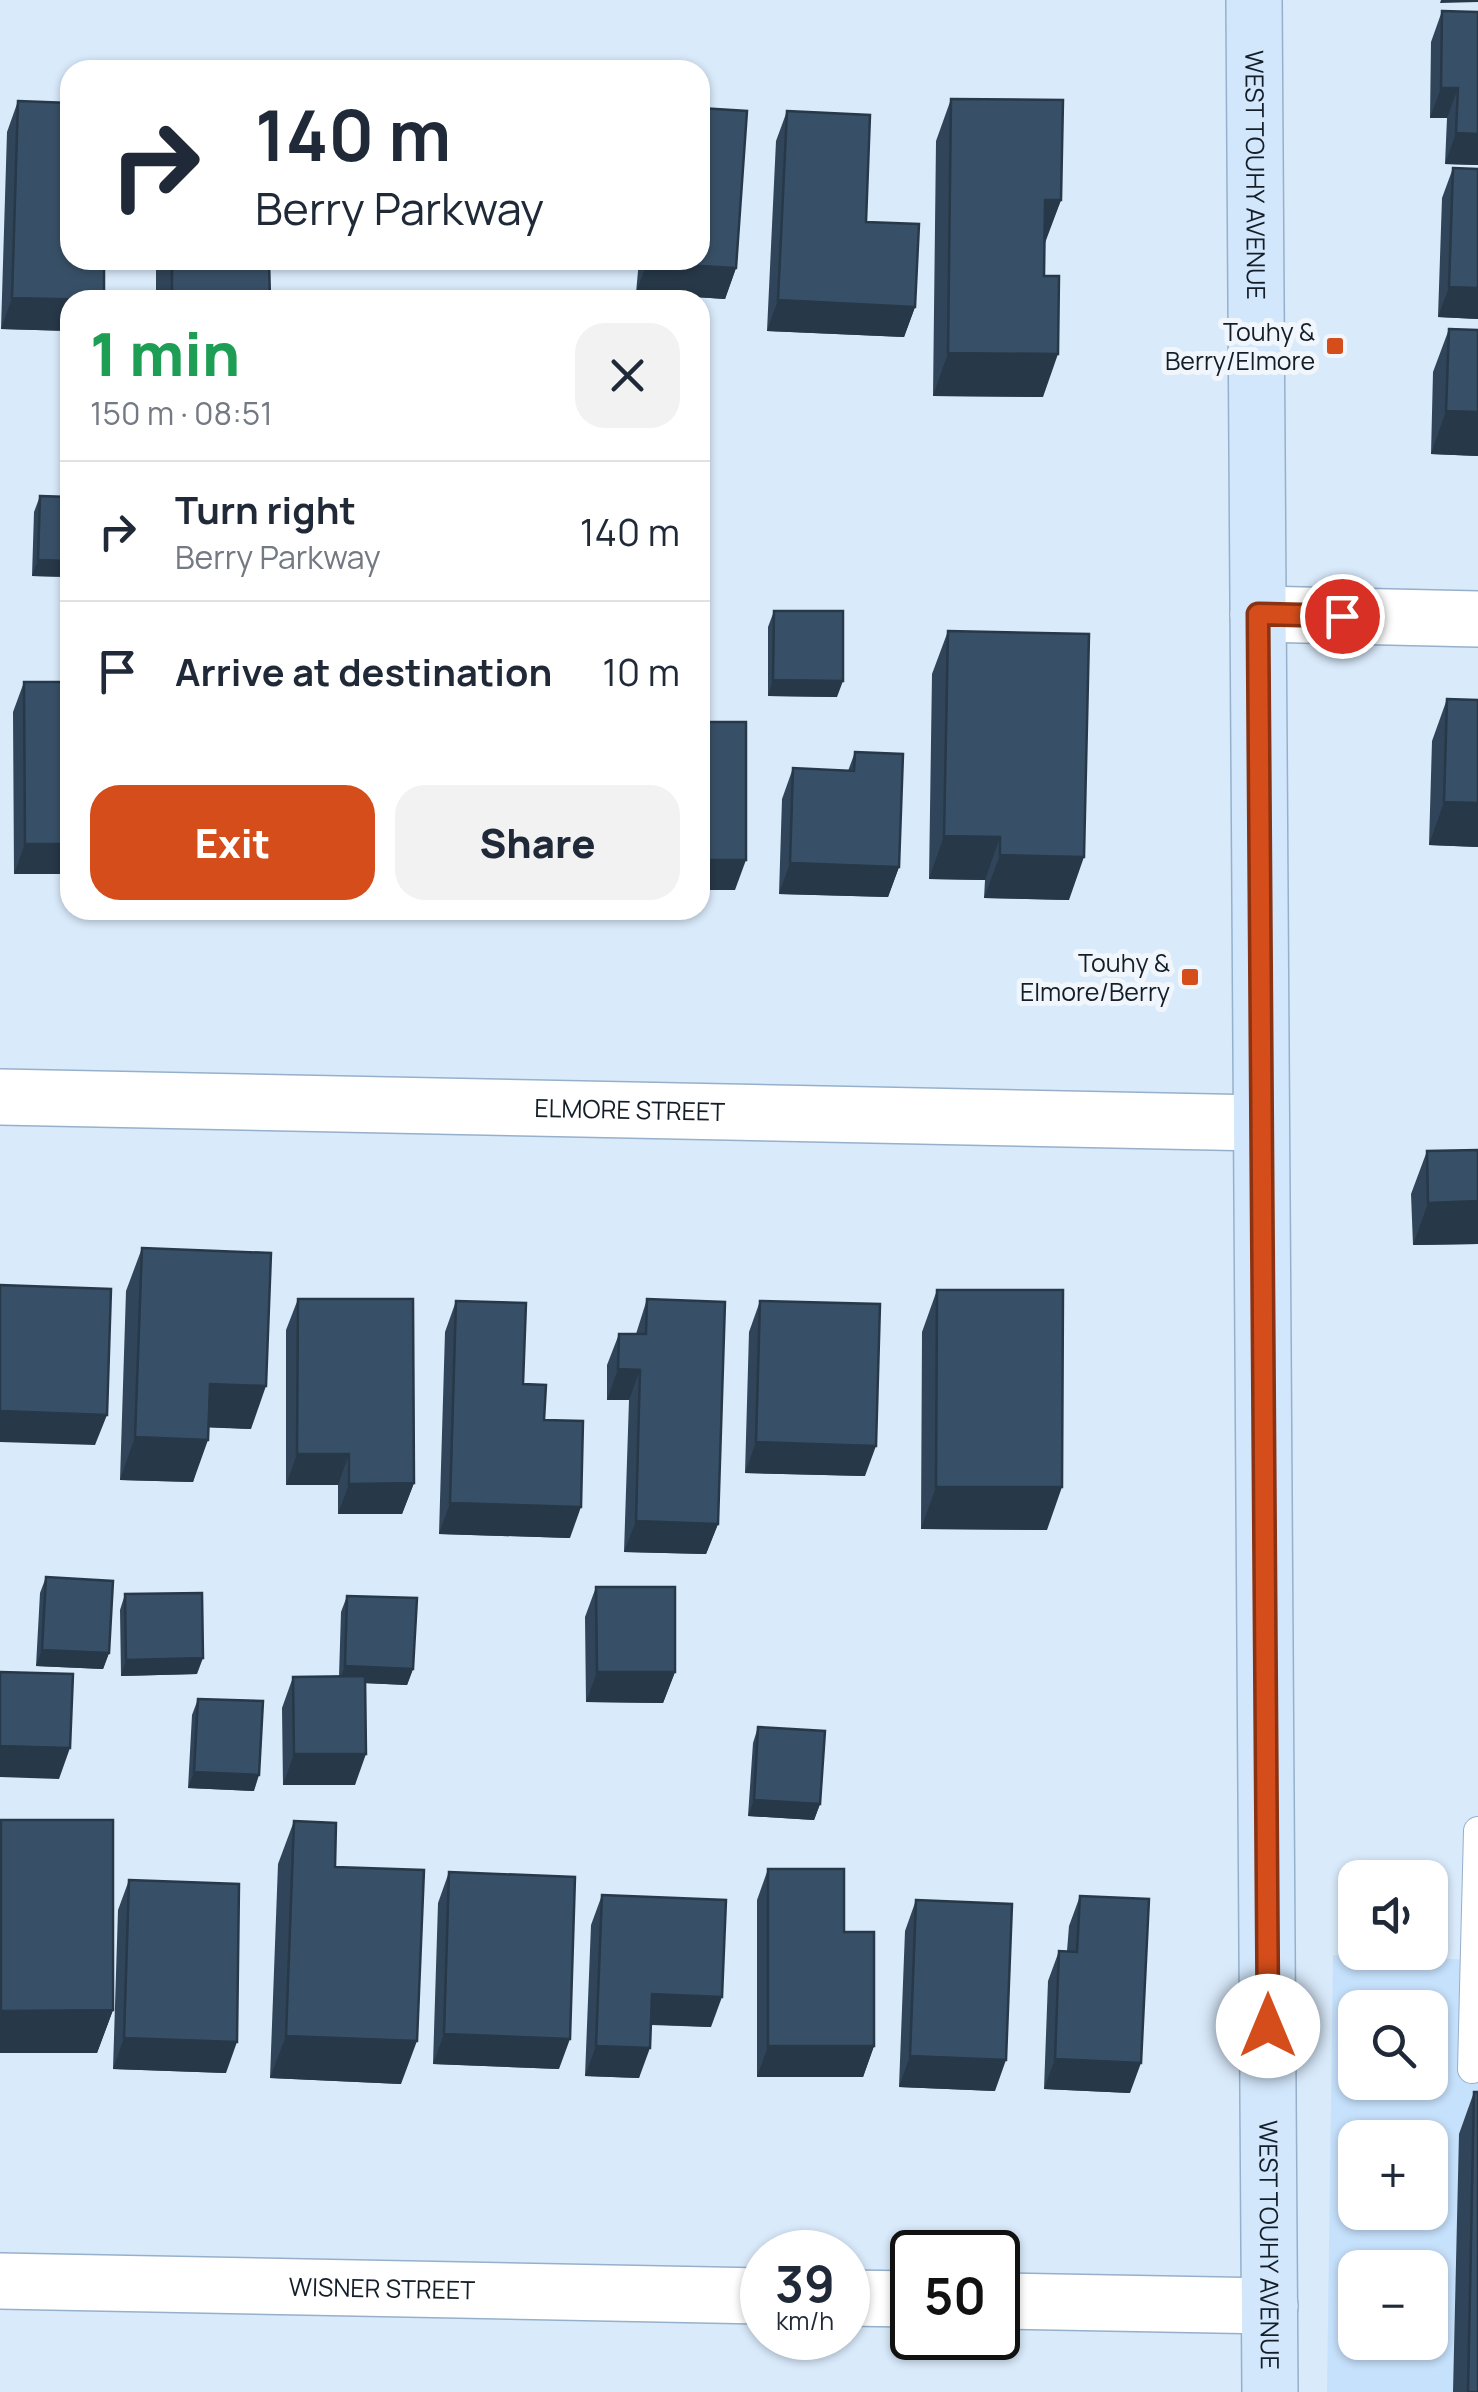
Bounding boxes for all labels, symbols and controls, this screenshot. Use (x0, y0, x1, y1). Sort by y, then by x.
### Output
street label: WEST TOUHY AVENUE (1237, 50, 1274, 300)
text: 140 m (255, 86, 451, 182)
icon: right (90, 100, 220, 230)
text: Berry Parkway (255, 177, 544, 239)
text: 1 min (90, 312, 240, 394)
place label: Touhy & Berry/Elmore (1165, 314, 1315, 378)
button: close (575, 323, 680, 428)
marker: Touhy & Berry/Elmore (1324, 335, 1346, 357)
text: 150 m · 08:51 (90, 391, 273, 435)
text: Turn right (175, 483, 356, 535)
icon: right (90, 504, 145, 559)
text: 140 m (580, 505, 680, 557)
text: Berry Parkway (175, 535, 381, 579)
pin (1300, 574, 1385, 659)
icon: arrive (1315, 589, 1370, 644)
icon: arrive (90, 644, 145, 699)
text: Arrive at destination (175, 645, 552, 697)
text: 10 m (602, 645, 680, 697)
button: Exit (90, 785, 375, 900)
button: Share (395, 785, 680, 900)
place label: Touhy & Elmore/Berry (1020, 945, 1170, 1009)
marker: Touhy & Elmore/Berry (1179, 966, 1201, 988)
street label: ELMORE STREET (534, 1090, 726, 1129)
map controls (1338, 1860, 1448, 2360)
button: sound (1338, 1860, 1448, 1970)
position arrow (1216, 1974, 1320, 2078)
button: search (1338, 1990, 1448, 2100)
street label: WEST TOUHY AVENUE (1251, 2120, 1288, 2370)
button: + (1338, 2120, 1448, 2230)
speed limit sign: 50 (890, 2230, 1020, 2360)
text: 39 (775, 2249, 835, 2317)
button: − (1338, 2250, 1448, 2360)
street label: WISNER STREET (288, 2269, 476, 2307)
text: km/h (776, 2303, 834, 2338)

